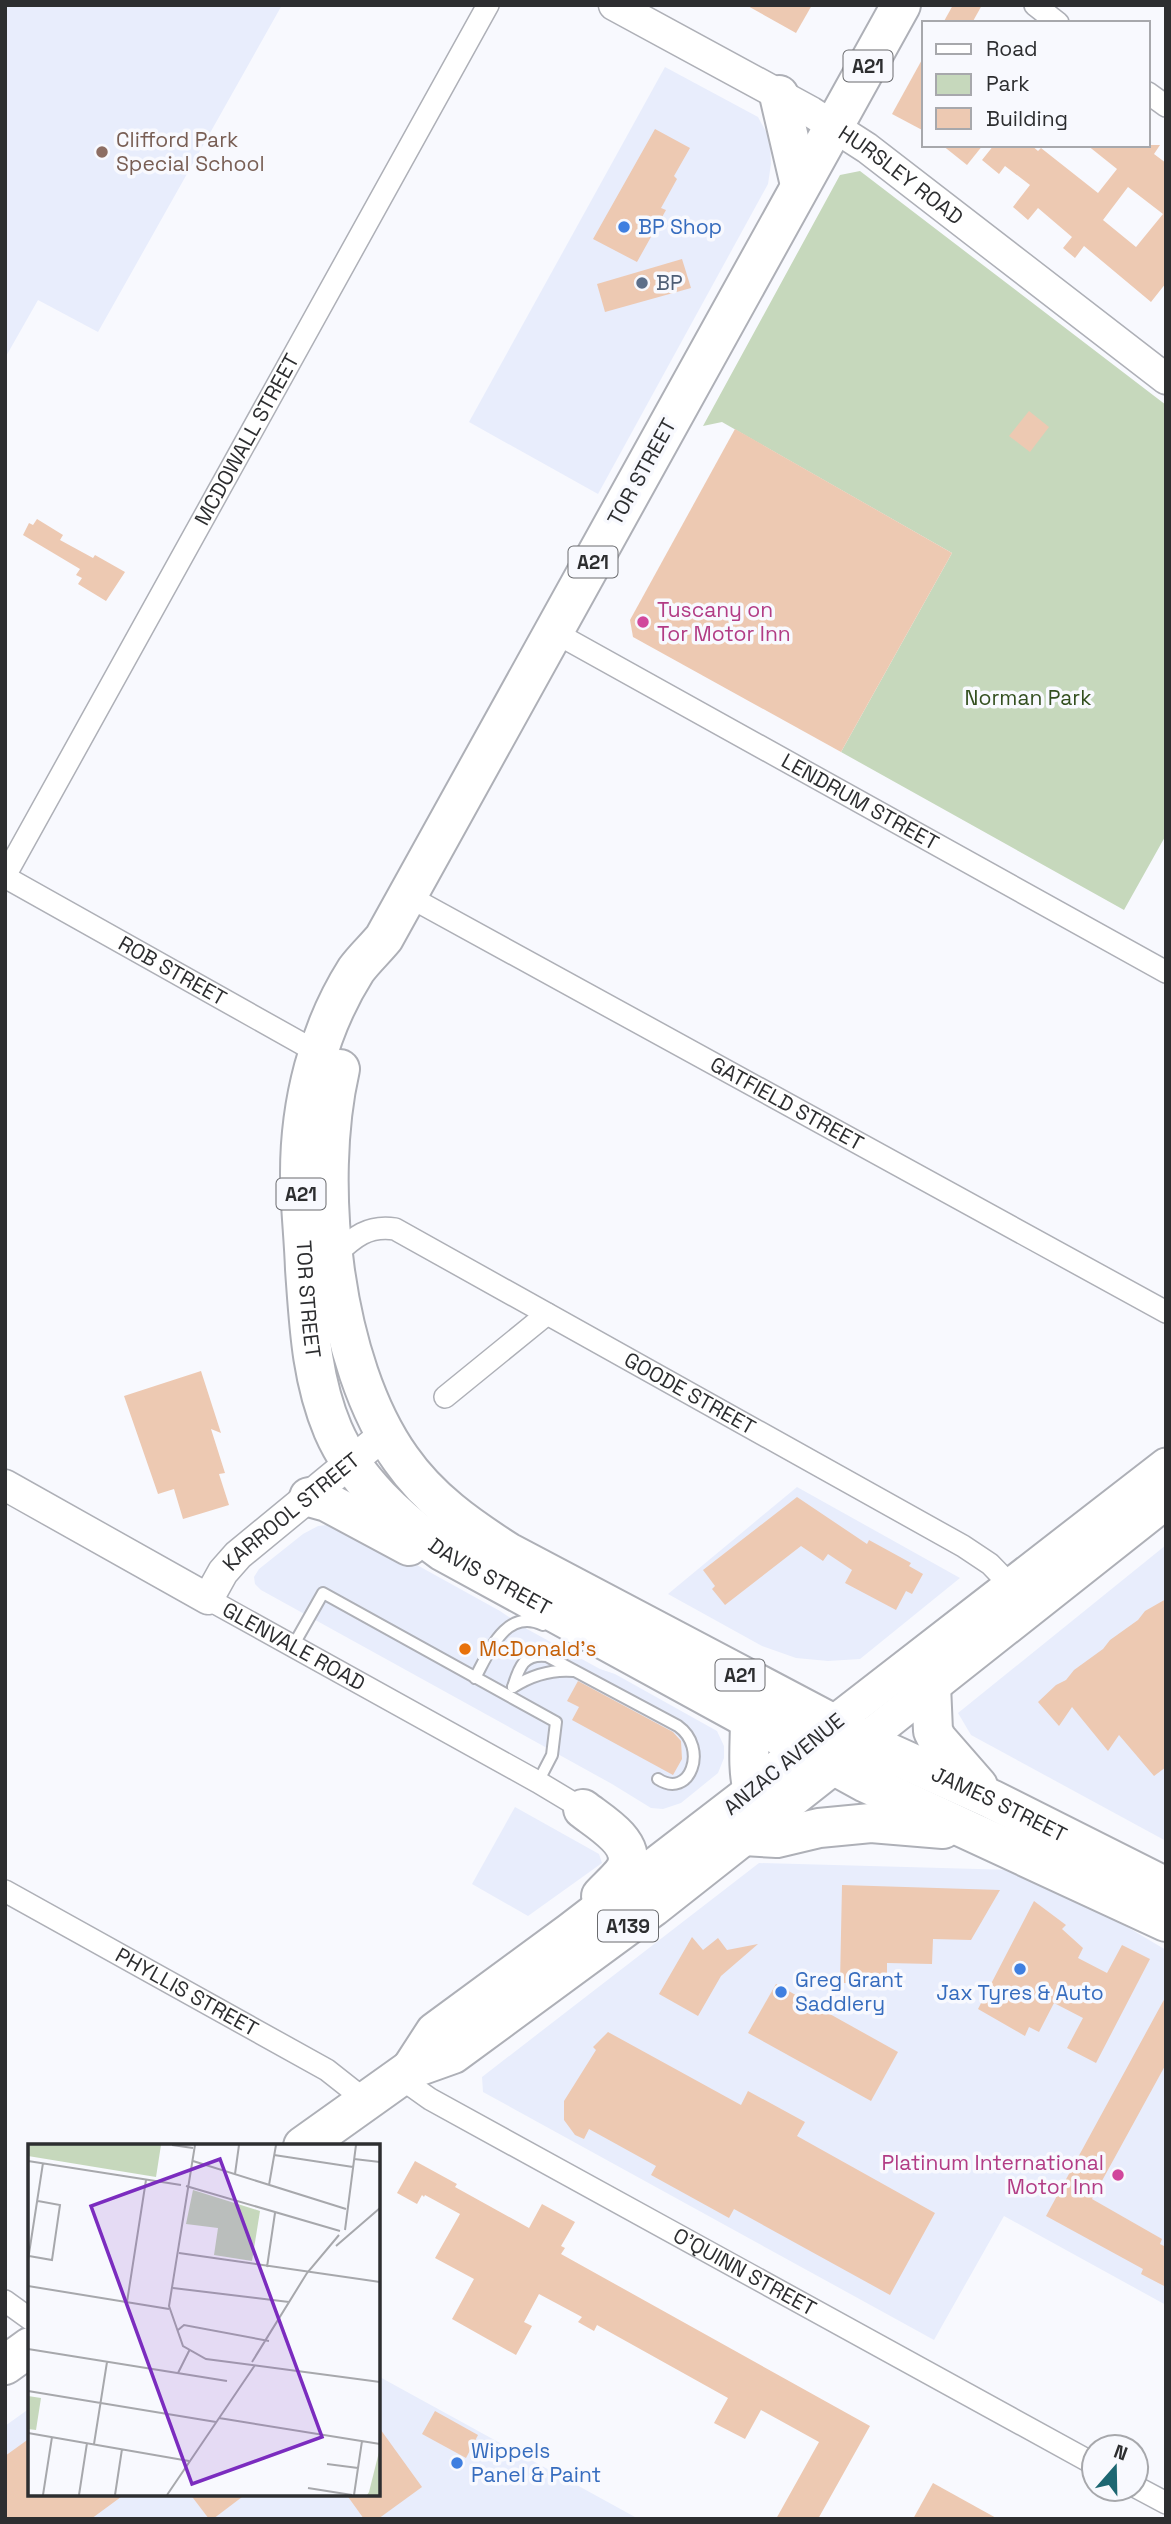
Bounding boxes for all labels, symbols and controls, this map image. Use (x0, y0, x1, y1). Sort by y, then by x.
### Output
legend (922, 21, 1150, 147)
text: Road (986, 35, 1038, 62)
road number: A21 (844, 50, 892, 82)
text: Park (986, 70, 1030, 97)
text: Building (986, 105, 1068, 132)
street label: HURSLEY ROAD (833, 119, 969, 230)
place label: Clifford Park Special School (116, 126, 265, 177)
marker: Clifford Park Special School (94, 144, 110, 160)
place label: BP Shop (638, 213, 722, 240)
marker: BP Shop (616, 219, 632, 235)
place label: BP (656, 269, 683, 296)
marker: BP (634, 275, 650, 291)
street label: MCDOWALL STREET (188, 349, 305, 530)
street label: TOR STREET (601, 414, 682, 530)
road number: A21 (568, 547, 618, 578)
place label: Tuscany on Tor Motor Inn (657, 596, 791, 647)
marker: Tuscany on Tor Motor Inn (635, 614, 651, 630)
park label: Norman Park (965, 684, 1091, 711)
street label: LENDRUM STREET (777, 747, 944, 856)
street label: ROB STREET (114, 929, 232, 1012)
street label: GATFIELD STREET (706, 1050, 868, 1156)
road number: A21 (276, 1178, 326, 1210)
street label: TOR STREET (291, 1239, 327, 1360)
street label: GOODE STREET (620, 1346, 761, 1441)
street label: KARROOL STREET (216, 1446, 365, 1576)
street label: DAVIS STREET (423, 1532, 556, 1621)
street label: GLENVALE ROAD (218, 1596, 370, 1697)
place label: McDonald's (479, 1635, 597, 1662)
marker: McDonald's (457, 1641, 473, 1657)
road number: A21 (716, 1660, 764, 1690)
street label: ANZAC AVENUE (718, 1707, 850, 1821)
street label: JAMES STREET (927, 1760, 1072, 1848)
road number: A139 (598, 1910, 658, 1942)
street label: PHYLLIS STREET (111, 1941, 263, 2042)
marker: Jax Tyres & Auto (1012, 1961, 1028, 1977)
place label: Greg Grant Saddlery (795, 1966, 903, 2017)
place label: Jax Tyres & Auto (936, 1979, 1104, 2006)
marker: Greg Grant Saddlery (773, 1984, 789, 2000)
inset map (28, 2144, 380, 2496)
place label: Platinum International Motor Inn (882, 2149, 1104, 2200)
marker: Platinum International Motor Inn (1110, 2167, 1126, 2183)
street label: O'QUINN STREET (669, 2221, 821, 2322)
north arrow (1080, 2433, 1150, 2503)
place label: Wippels Panel & Paint (471, 2437, 601, 2488)
text: N (1110, 2439, 1131, 2466)
marker: Wippels Panel & Paint (449, 2455, 465, 2471)

